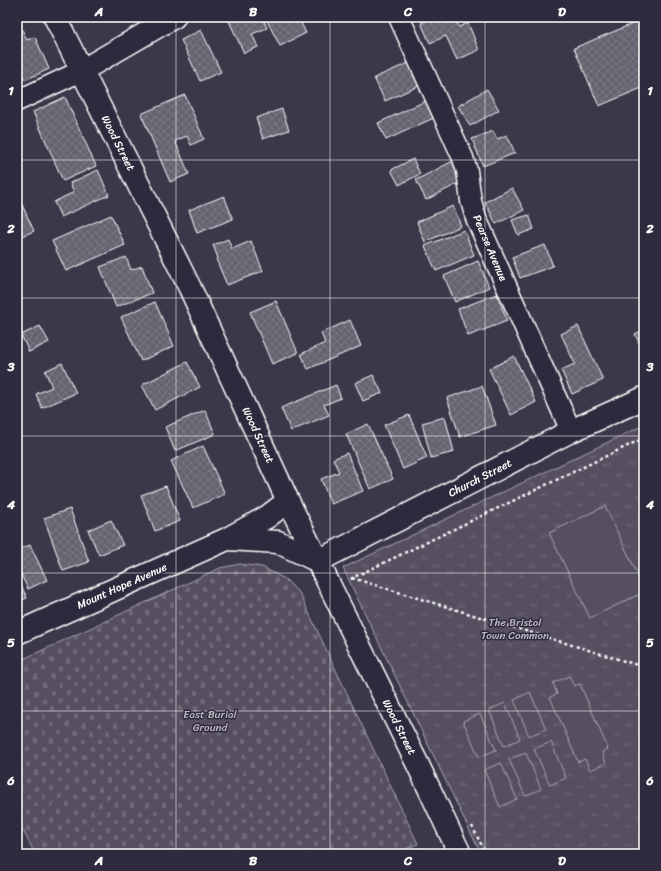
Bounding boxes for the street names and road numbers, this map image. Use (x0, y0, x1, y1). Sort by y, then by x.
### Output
street label: Wood Street (96, 112, 140, 174)
street label: Pearse Avenue (467, 212, 513, 285)
street label: Wood Street (237, 404, 279, 467)
street label: Church Street (445, 454, 515, 502)
street label: Mount Hope Avenue (74, 557, 171, 614)
street label: Wood Street (377, 696, 421, 758)

